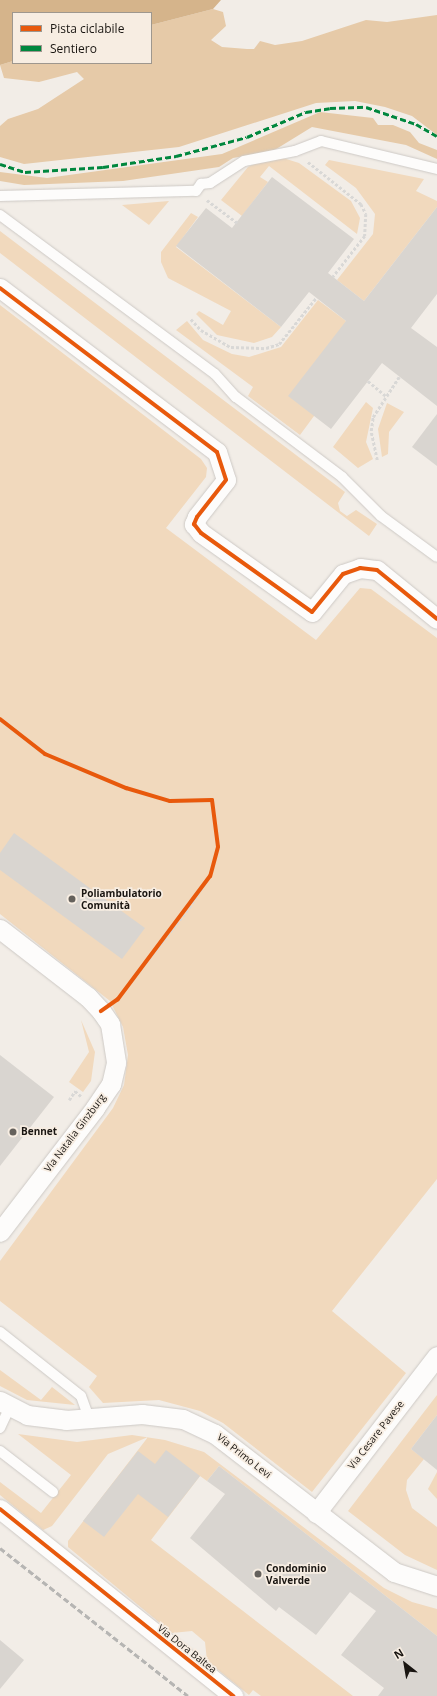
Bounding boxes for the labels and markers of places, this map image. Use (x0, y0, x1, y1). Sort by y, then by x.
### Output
place label: Poliambulatorio Comunità (81, 887, 162, 910)
marker: Poliambulatorio Comunità (66, 893, 78, 905)
place label: Bennet (21, 1126, 57, 1138)
marker: Bennet (8, 1127, 18, 1137)
place label: Condominio Valverde (266, 1562, 326, 1586)
marker: Condominio Valverde (253, 1569, 263, 1579)

